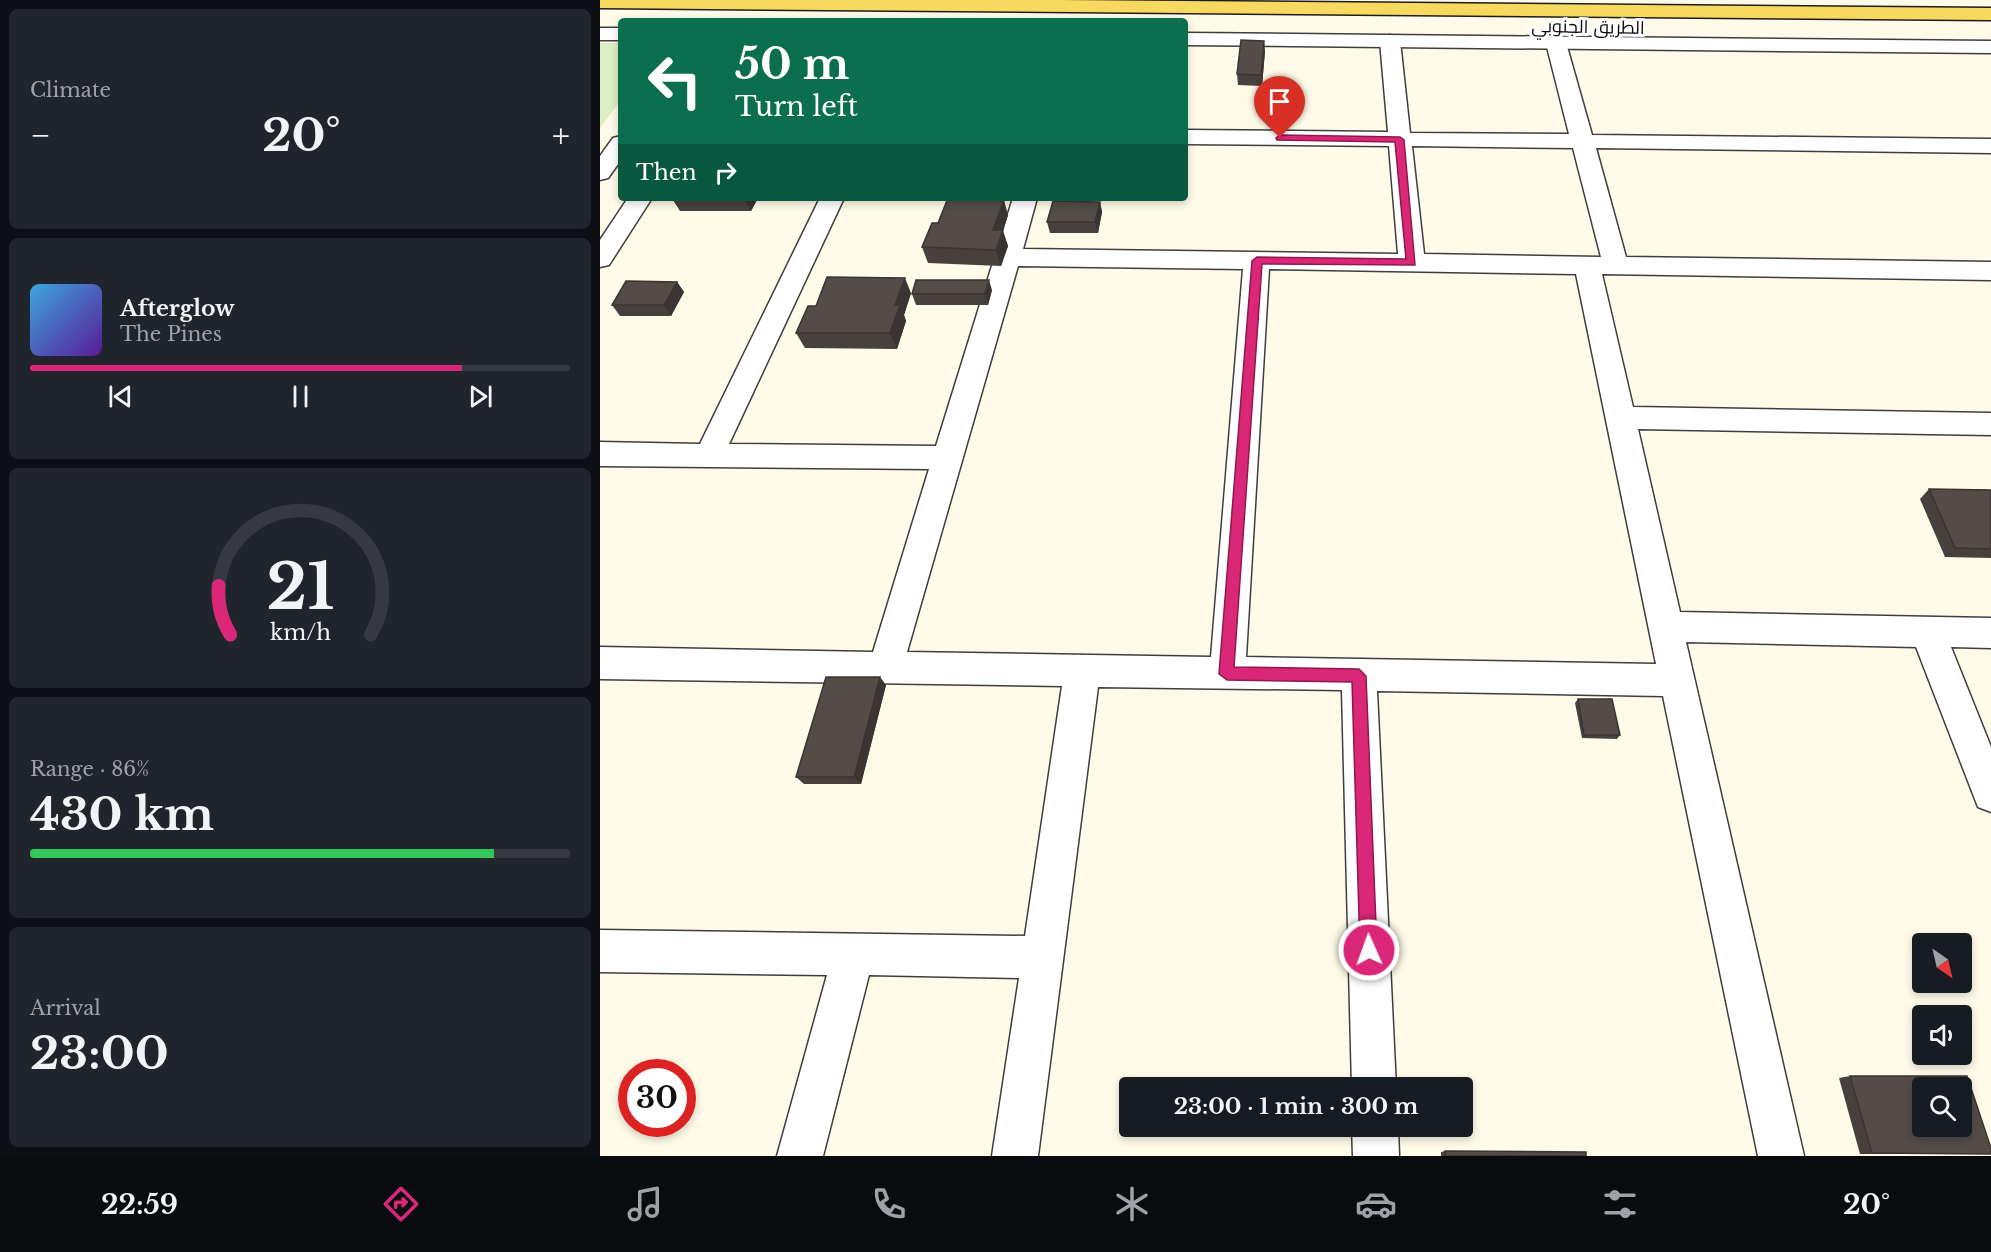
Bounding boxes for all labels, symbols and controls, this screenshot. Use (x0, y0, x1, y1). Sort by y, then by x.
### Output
street label: الطريق الجنوبي (1531, 15, 1645, 42)
text: 50 m (735, 38, 849, 90)
icon: left (636, 42, 714, 120)
pin (1254, 76, 1305, 138)
text: Climate (30, 78, 111, 102)
icon: arrive (1263, 85, 1296, 118)
text: Turn left (735, 90, 858, 123)
text: 20° (262, 107, 341, 163)
text: − (30, 115, 51, 156)
text: + (552, 115, 570, 156)
icon: right (709, 156, 742, 189)
text: Then (636, 159, 697, 186)
text: Afterglow (120, 295, 235, 322)
text: The Pines (120, 322, 222, 346)
icon: previous (104, 380, 137, 413)
icon: pause (284, 380, 317, 413)
icon: next (464, 380, 497, 413)
text: 21 (266, 548, 334, 626)
text: km/h (270, 619, 331, 646)
text: Range · 86% (30, 757, 150, 781)
text: 430 km (30, 786, 214, 842)
position arrow (1337, 918, 1401, 982)
north arrow (1912, 933, 1972, 993)
map controls (1912, 933, 1972, 1137)
text: Arrival (30, 996, 101, 1020)
button: sound (1912, 1005, 1972, 1065)
text: 23:00 (30, 1025, 169, 1081)
speed limit sign: 30 (618, 1059, 696, 1137)
button: search (1912, 1077, 1972, 1137)
text: 23:00 · 1 min · 300 m (1174, 1093, 1418, 1120)
icon: directions (380, 1183, 422, 1225)
icon: music (624, 1183, 666, 1225)
icon: phone (868, 1183, 910, 1225)
icon: climate (1111, 1183, 1153, 1225)
icon: car (1355, 1183, 1397, 1225)
icon: filters (1599, 1183, 1641, 1225)
text: 22:59 (101, 1188, 178, 1221)
text: 20° (1843, 1188, 1890, 1221)

